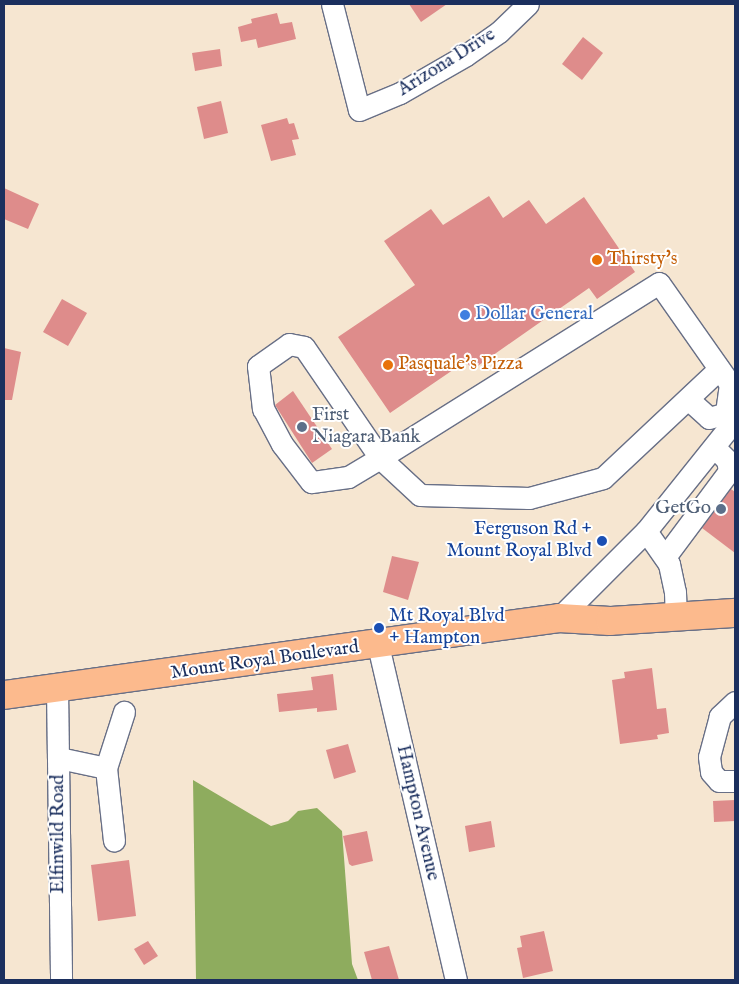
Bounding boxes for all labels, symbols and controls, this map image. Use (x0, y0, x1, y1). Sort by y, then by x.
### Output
street label: Arizona Drive (394, 24, 500, 102)
place label: Thirsty's (607, 249, 677, 271)
marker: Thirsty's (591, 254, 603, 266)
place label: Dollar General (475, 304, 593, 326)
marker: Dollar General (459, 309, 471, 321)
place label: Pasquale's Pizza (398, 354, 523, 376)
marker: Pasquale's Pizza (382, 359, 394, 371)
place label: First Niagara Bank (312, 405, 420, 449)
marker: First Niagara Bank (296, 421, 308, 433)
place label: GetGo (655, 498, 711, 520)
marker: GetGo (715, 503, 727, 515)
place label: Ferguson Rd + Mount Royal Blvd (446, 519, 592, 563)
marker: Ferguson Rd + Mount Royal Blvd (596, 535, 608, 547)
place label: Mt Royal Blvd + Hampton (389, 606, 505, 650)
marker: Mt Royal Blvd + Hampton (373, 622, 385, 634)
street label: Mount Royal Boulevard (169, 637, 361, 685)
street label: Hampton Avenue (390, 743, 444, 883)
street label: Elfinwild Road (48, 774, 70, 894)

